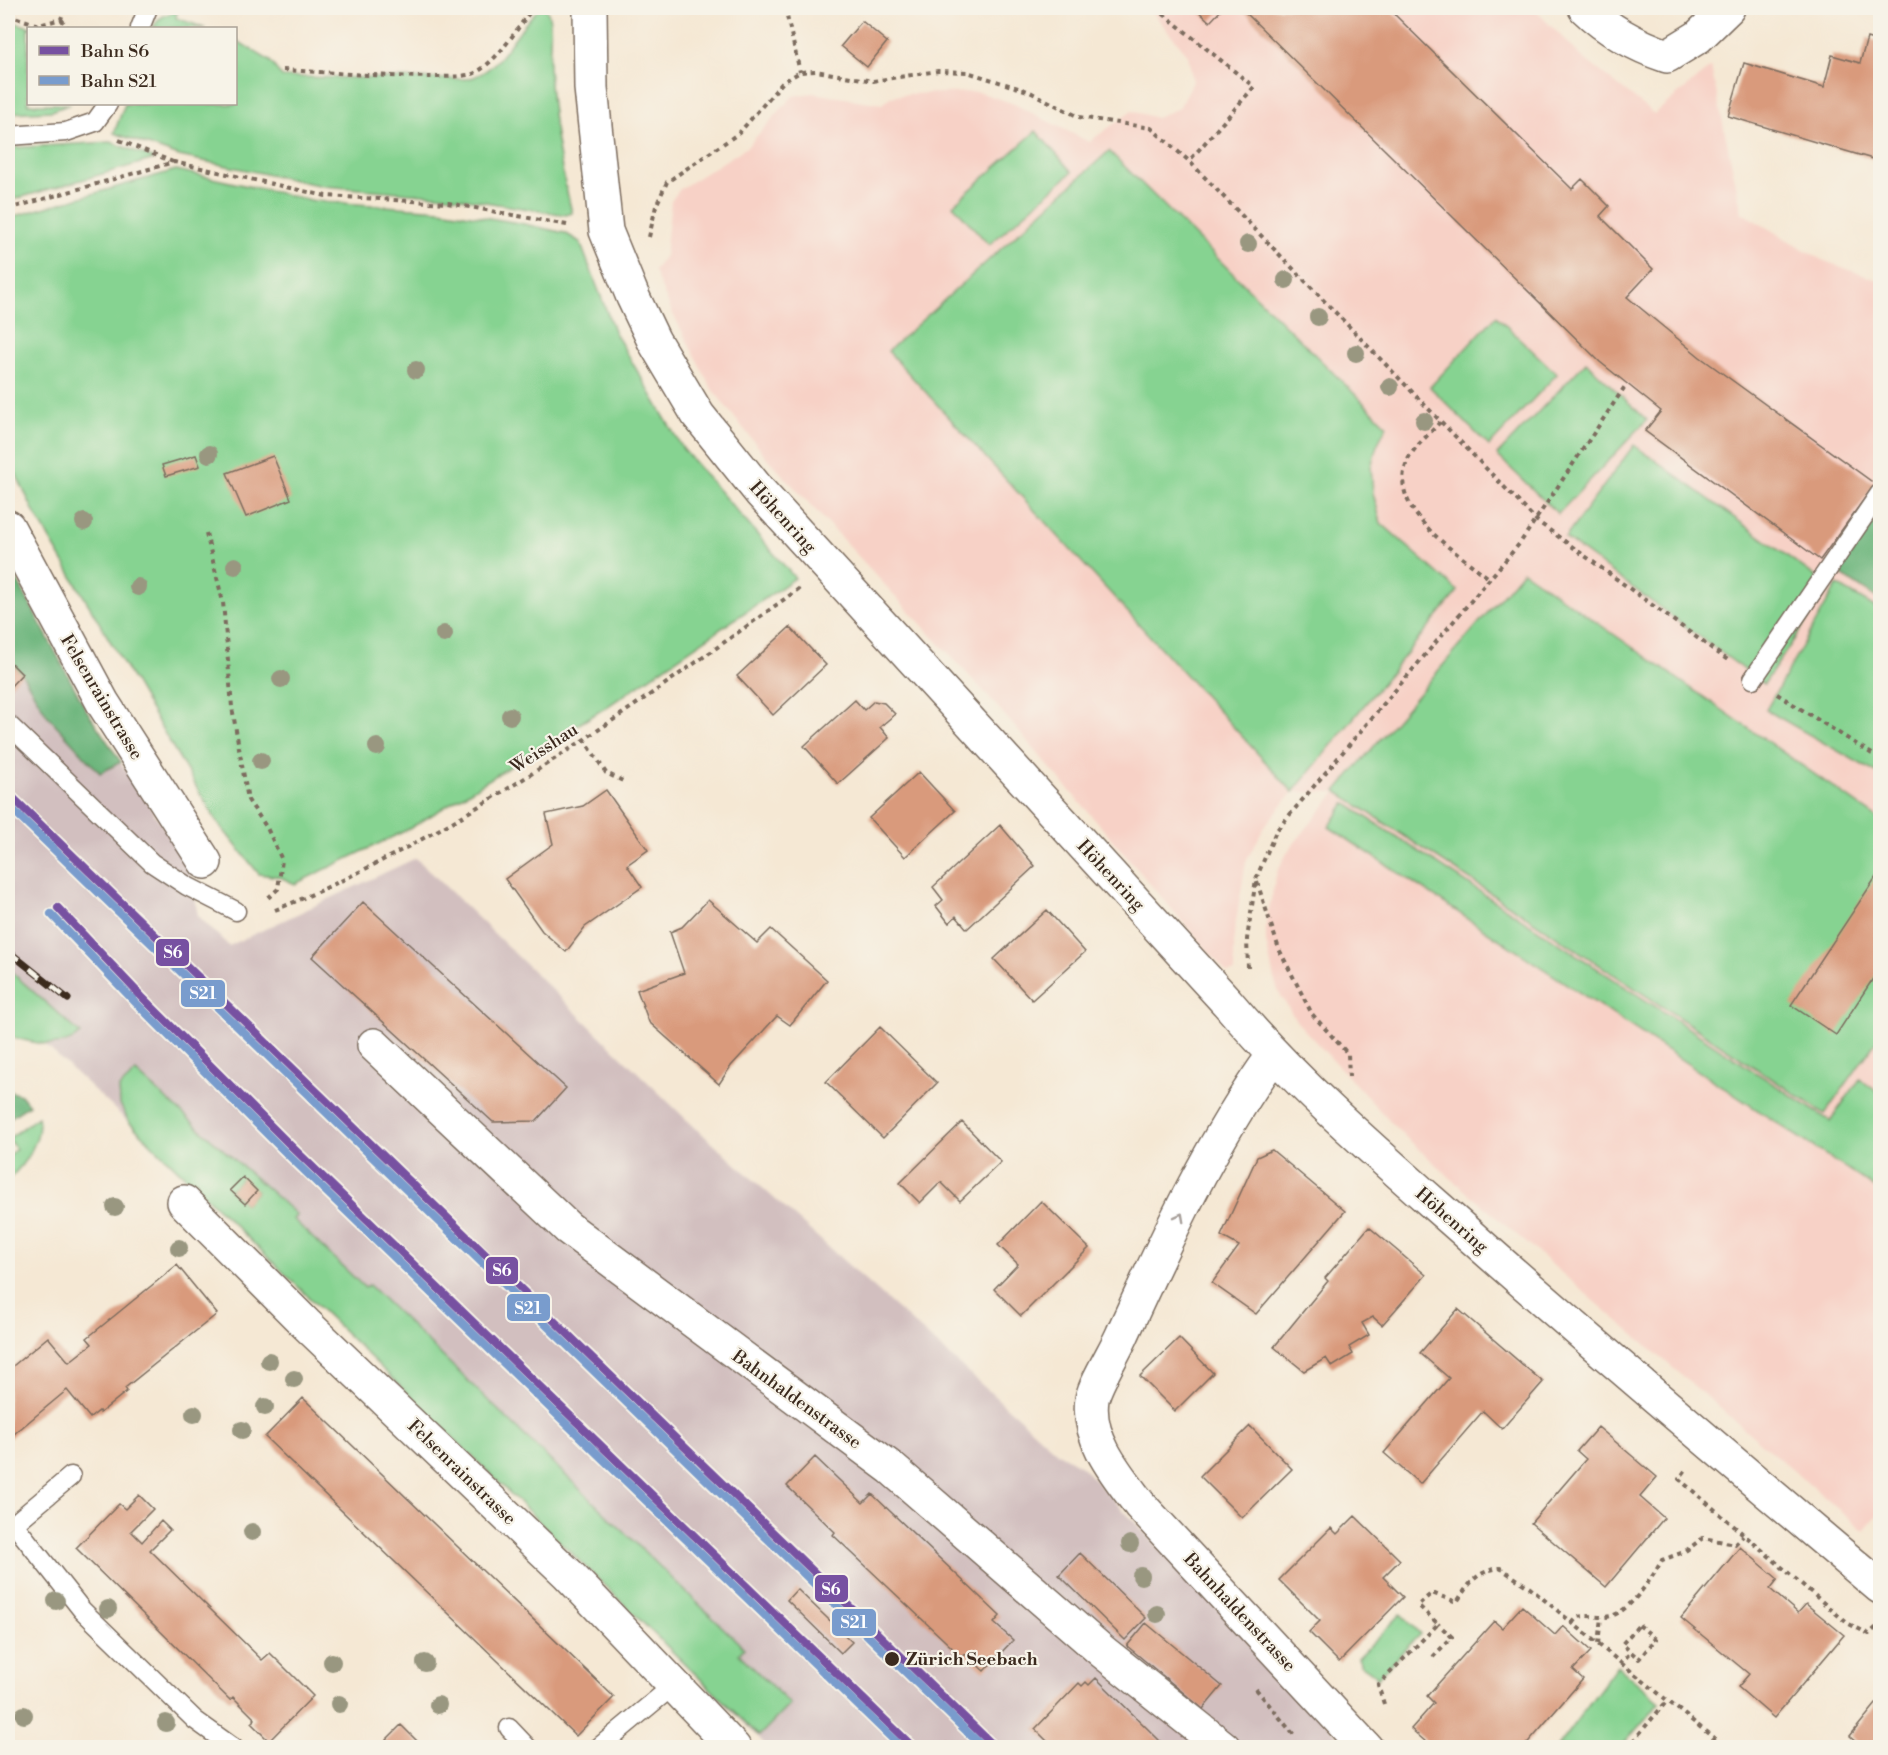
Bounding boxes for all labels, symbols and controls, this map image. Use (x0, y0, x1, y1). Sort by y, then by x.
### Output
legend (27, 27, 237, 105)
text: Bahn S6 (80, 40, 149, 63)
text: Bahn S21 (80, 70, 157, 93)
street label: Höhenring (744, 476, 821, 559)
street label: Felsenrainstrasse (55, 630, 148, 764)
street label: Weisshau (505, 718, 583, 779)
street label: Höhenring (1072, 835, 1150, 916)
line badge: S6 (155, 938, 190, 967)
text: S6 (163, 943, 183, 963)
line badge: S21 (180, 979, 226, 1008)
text: S21 (190, 984, 217, 1004)
street label: Höhenring (1410, 1182, 1493, 1259)
one-way arrow (1173, 1213, 1184, 1223)
line badge: S6 (485, 1256, 519, 1285)
text: S6 (492, 1261, 512, 1281)
line badge: S21 (506, 1293, 551, 1322)
text: S21 (515, 1299, 542, 1319)
street label: Bahnhaldenstrasse (727, 1344, 866, 1454)
street label: Felsenrainstrasse (402, 1415, 521, 1530)
street label: Bahnhaldenstrasse (1178, 1547, 1301, 1677)
line badge: S6 (814, 1574, 849, 1603)
text: S6 (821, 1580, 841, 1600)
line badge: S21 (831, 1608, 877, 1637)
text: S21 (841, 1613, 868, 1633)
place label: Zürich Seebach (906, 1648, 1038, 1671)
marker: Zürich Seebach (883, 1650, 901, 1668)

